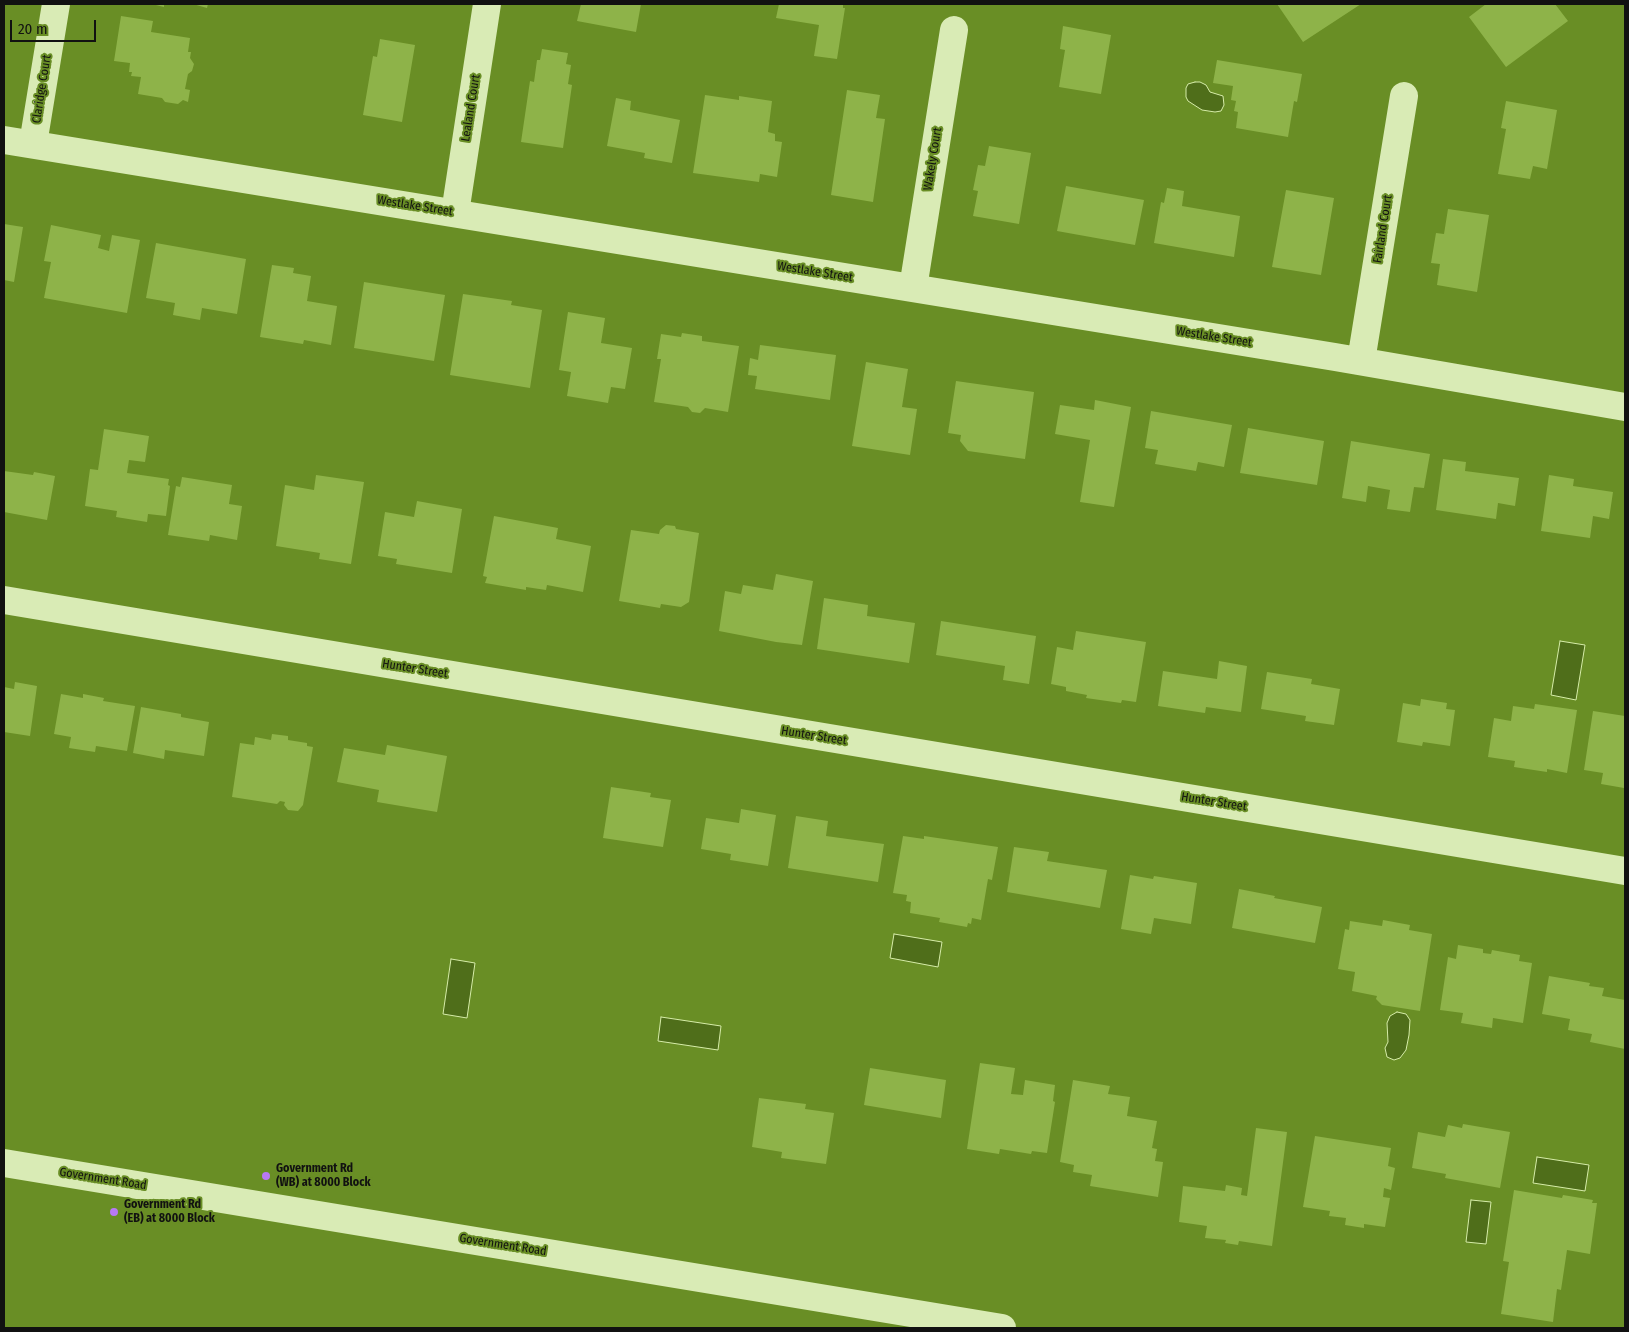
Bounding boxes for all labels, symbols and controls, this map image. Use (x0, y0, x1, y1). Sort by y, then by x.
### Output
scale bar (12, 10, 99, 42)
text: 20 m (18, 20, 48, 38)
street label: Claridge Court (29, 54, 55, 124)
street label: Lealand Court (459, 73, 483, 143)
street label: Wakely Court (921, 126, 945, 192)
street label: Westlake Street (376, 193, 454, 219)
street label: Fairland Court (1371, 194, 1395, 264)
street label: Westlake Street (776, 259, 854, 285)
street label: Westlake Street (1175, 324, 1253, 350)
street label: Hunter Street (381, 657, 449, 681)
street label: Hunter Street (780, 724, 848, 748)
street label: Hunter Street (1180, 790, 1248, 814)
place label: Government Rd (WB) at 8000 Block (276, 1162, 371, 1190)
street label: Government Road (58, 1165, 148, 1193)
marker: Government Rd (WB) at 8000 Block (260, 1170, 272, 1182)
place label: Government Rd (EB) at 8000 Block (124, 1198, 215, 1226)
marker: Government Rd (EB) at 8000 Block (108, 1206, 120, 1218)
street label: Government Road (458, 1231, 548, 1259)

